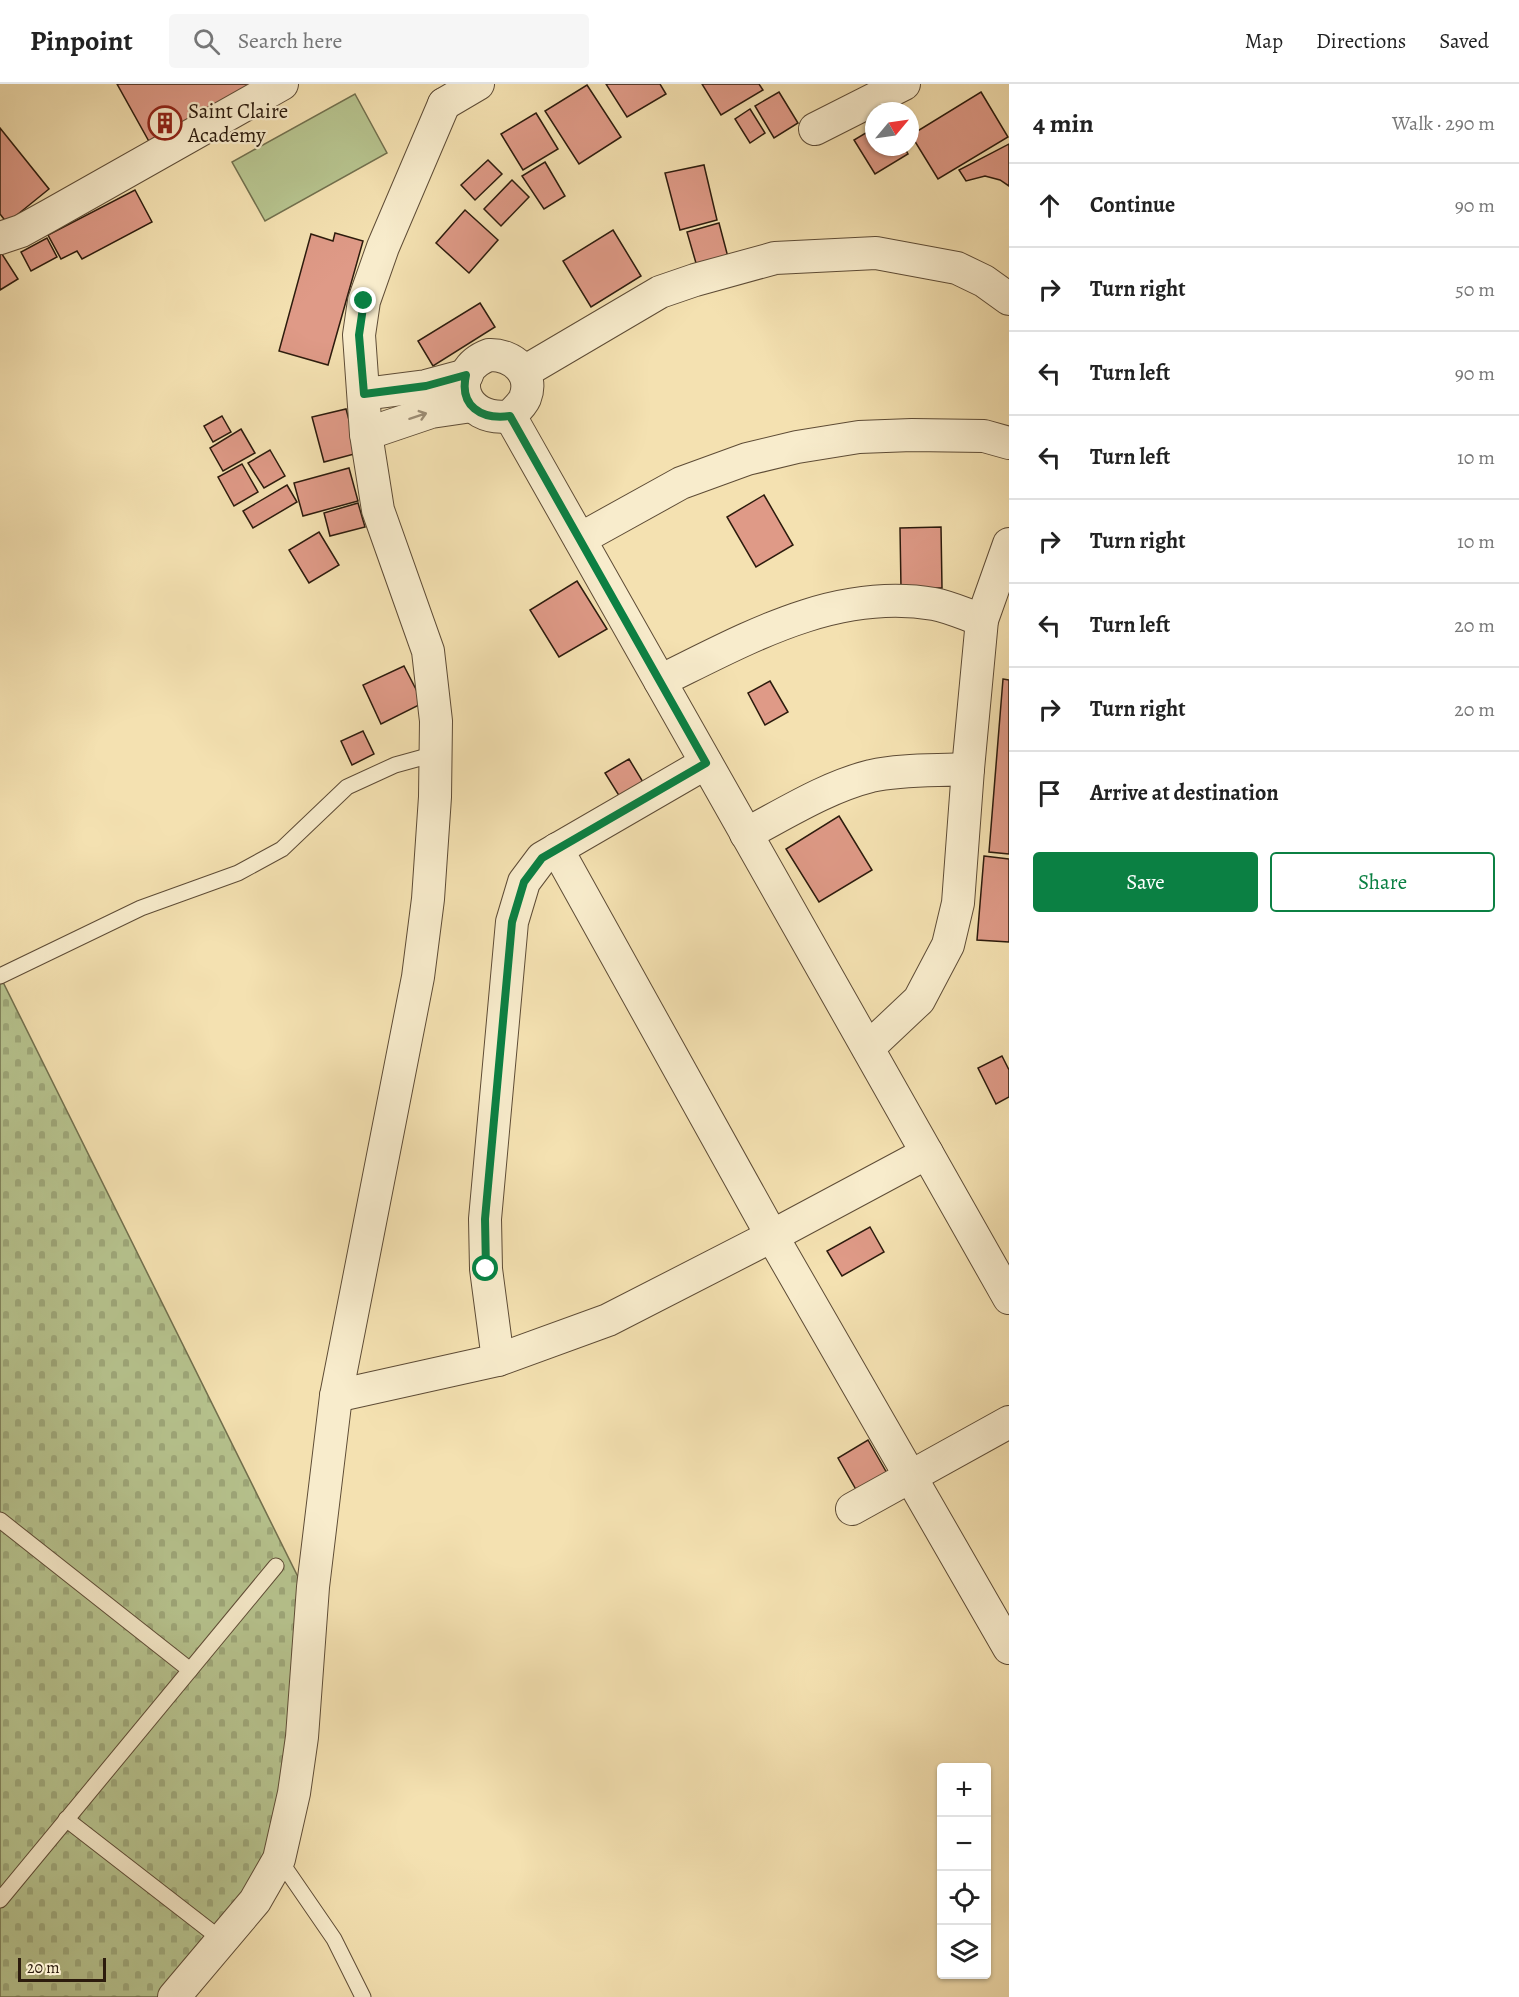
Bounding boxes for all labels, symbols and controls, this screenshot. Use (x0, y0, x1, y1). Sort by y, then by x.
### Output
search box (169, 14, 589, 68)
text: Pinpoint (30, 22, 133, 60)
icon: search (190, 25, 223, 58)
text: Search here (238, 26, 342, 56)
text: Map (1245, 27, 1283, 55)
text: Directions (1316, 27, 1406, 55)
text: Saved (1439, 27, 1489, 55)
place label: Saint Claire Academy (187, 97, 288, 149)
north arrow (865, 102, 919, 156)
building icon: Saint Claire Academy (147, 105, 183, 141)
text: 4 min (1033, 106, 1094, 141)
text: Walk · 290 m (1392, 110, 1495, 137)
icon: ahead (1033, 189, 1066, 222)
text: Continue (1090, 190, 1175, 220)
text: 90 m (1455, 192, 1495, 219)
icon: right (1033, 273, 1066, 306)
text: Turn right (1090, 274, 1186, 304)
text: 50 m (1455, 276, 1495, 303)
route end (350, 287, 376, 313)
icon: left (1033, 357, 1066, 390)
text: Turn left (1090, 358, 1170, 388)
text: 90 m (1455, 360, 1495, 387)
one-way arrow (408, 410, 427, 421)
icon: left (1033, 441, 1066, 474)
text: Turn left (1090, 442, 1170, 472)
text: 10 m (1457, 444, 1495, 471)
icon: right (1033, 525, 1066, 558)
text: Turn right (1090, 526, 1186, 556)
text: 10 m (1457, 528, 1495, 555)
icon: left (1033, 609, 1066, 642)
text: Turn left (1090, 610, 1170, 640)
text: 20 m (1454, 612, 1495, 639)
icon: right (1033, 693, 1066, 726)
text: Turn right (1090, 694, 1186, 724)
text: 20 m (1454, 696, 1495, 723)
icon: arrive (1033, 777, 1066, 810)
text: Arrive at destination (1090, 778, 1279, 808)
button: Save (1033, 852, 1258, 912)
button: Share (1270, 852, 1495, 912)
route start (472, 1255, 498, 1281)
map controls (937, 1763, 991, 1979)
button: + (937, 1763, 991, 1817)
button: − (937, 1817, 991, 1871)
button: locate (937, 1871, 991, 1925)
button: layers (937, 1925, 991, 1979)
scale bar (18, 1955, 106, 1982)
text: 20 m (27, 1957, 60, 1979)

